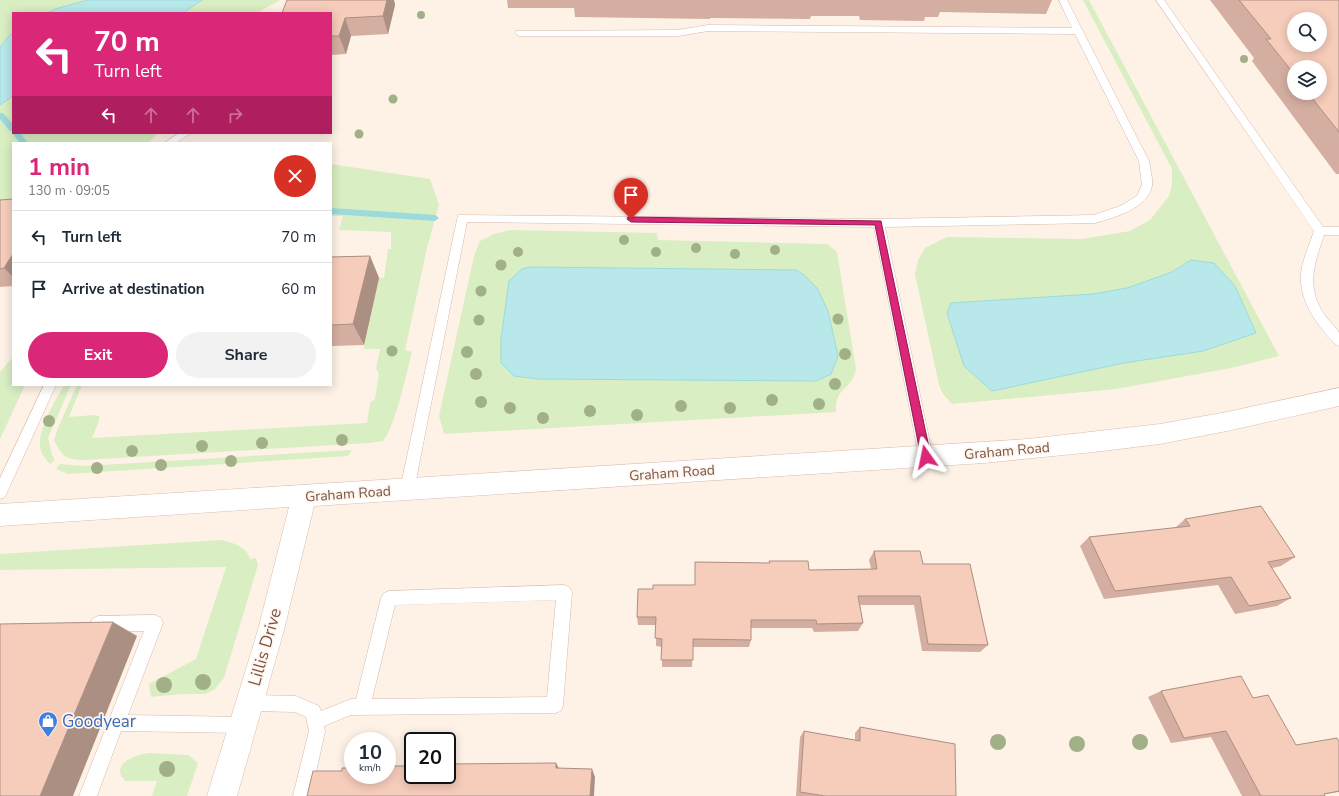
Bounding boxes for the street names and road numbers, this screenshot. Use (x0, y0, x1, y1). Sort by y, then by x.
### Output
street label: Graham Road (963, 438, 1051, 464)
street label: Graham Road (628, 461, 716, 485)
street label: Graham Road (304, 482, 392, 506)
street label: Lillis Drive (243, 605, 287, 689)

